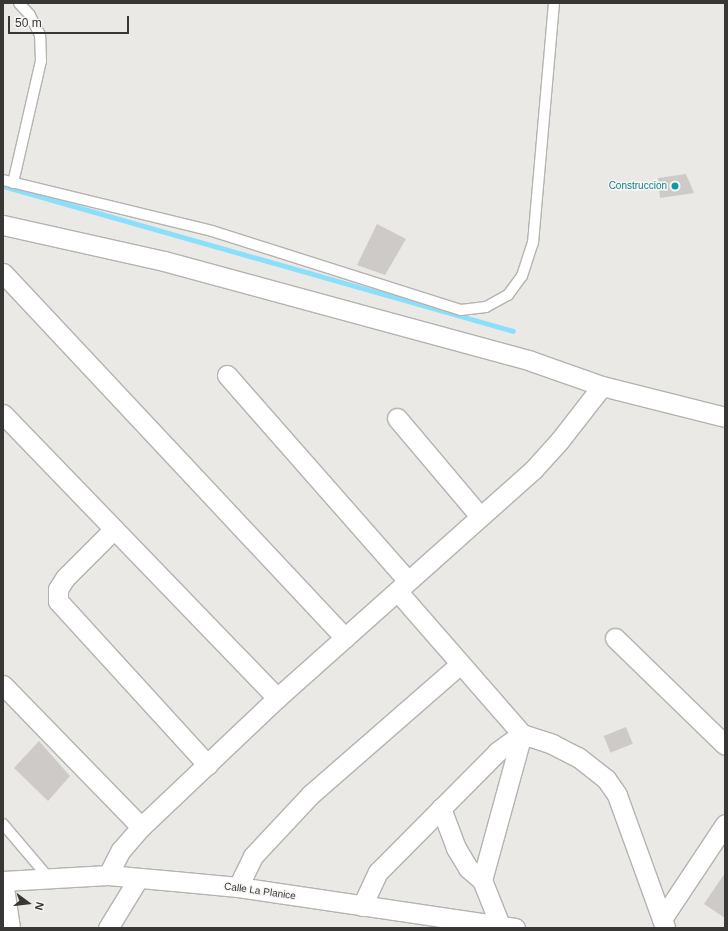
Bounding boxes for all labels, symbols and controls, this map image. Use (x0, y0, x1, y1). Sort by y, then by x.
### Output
scale bar (10, 8, 131, 34)
text: 50 m (15, 16, 42, 30)
place label: Construccion (609, 180, 667, 192)
marker: Construccion (670, 181, 680, 191)
street label: Calle La Planice (223, 880, 297, 902)
north arrow (8, 883, 48, 923)
text: N (33, 901, 46, 911)

